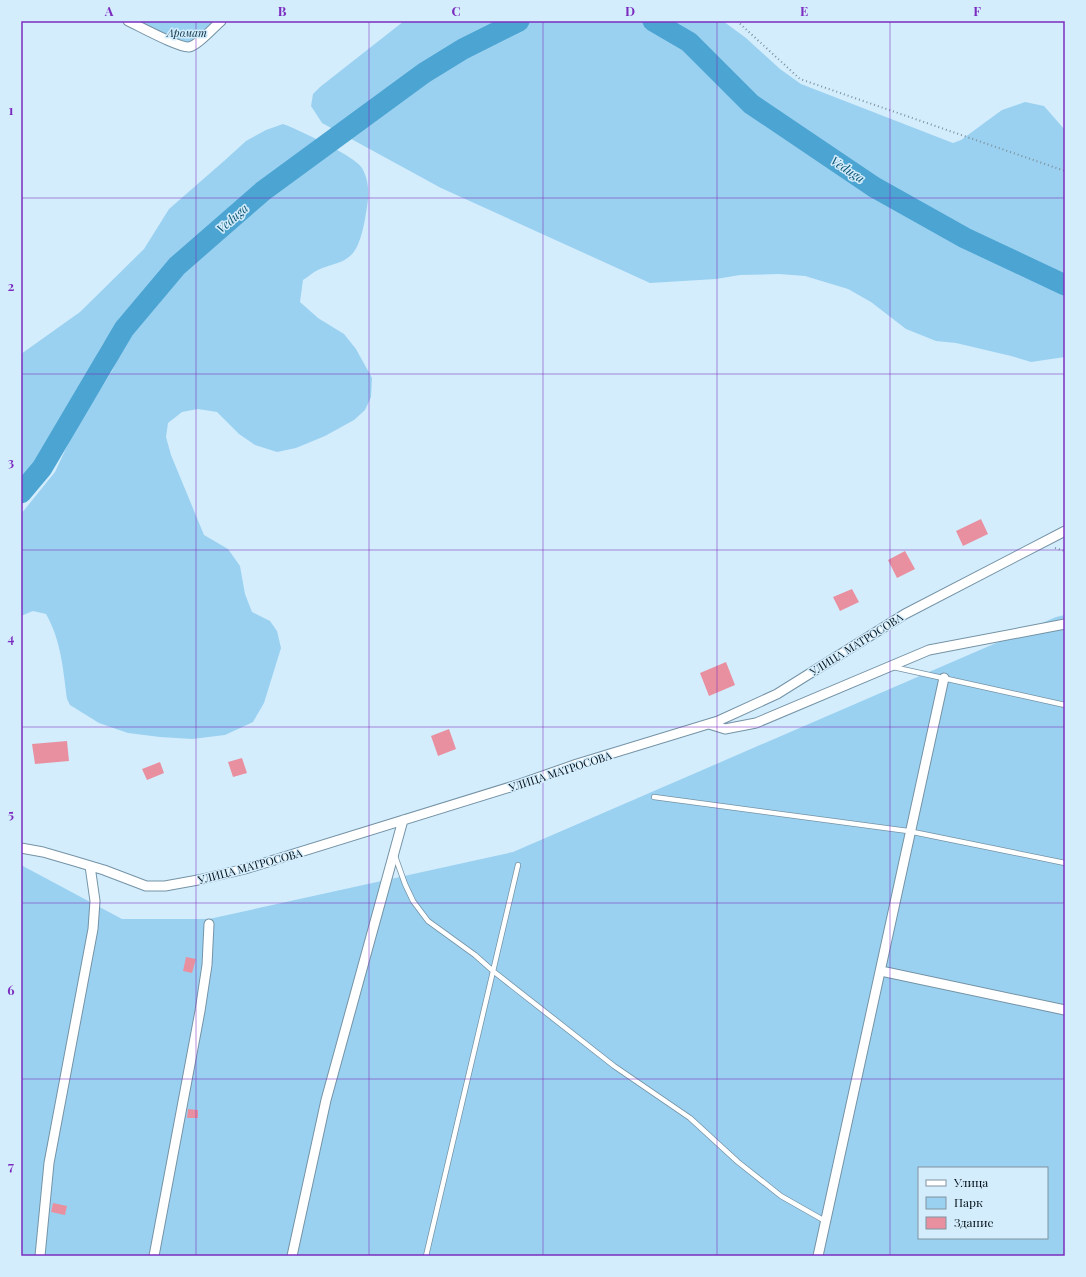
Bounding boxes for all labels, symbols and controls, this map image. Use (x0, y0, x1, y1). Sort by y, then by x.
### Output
text: A (104, 2, 114, 19)
text: B (278, 2, 287, 19)
text: C (451, 2, 461, 19)
text: D (625, 2, 635, 19)
text: E (800, 2, 808, 19)
text: F (973, 2, 981, 19)
park label: Аромат (166, 25, 207, 40)
text: 1 (9, 101, 14, 118)
water label: Veduga (828, 152, 868, 186)
water label: Veduga (213, 200, 251, 236)
text: 2 (8, 277, 15, 294)
text: 3 (8, 453, 14, 470)
street label: УЛИЦА МАТРОСОВА (806, 609, 906, 679)
text: 4 (8, 629, 15, 646)
street label: УЛИЦА МАТРОСОВА (506, 747, 613, 795)
text: 5 (8, 805, 14, 822)
street label: УЛИЦА МАТРОСОВА (195, 845, 304, 887)
text: 6 (7, 981, 15, 998)
text: 7 (8, 1157, 14, 1174)
legend (918, 1167, 1048, 1239)
text: Улица (953, 1174, 988, 1190)
text: Парк (954, 1194, 983, 1210)
text: Здание (954, 1214, 994, 1230)

